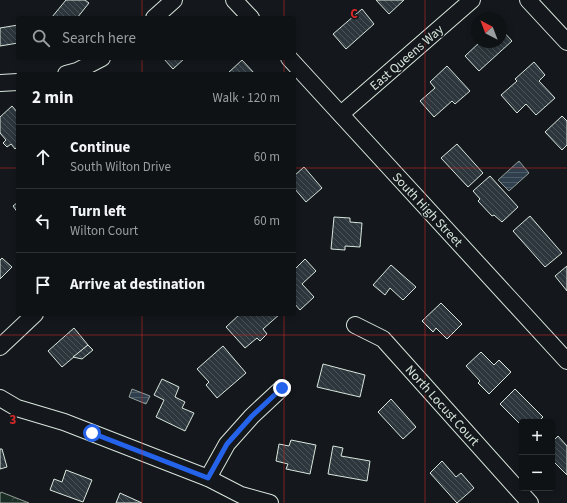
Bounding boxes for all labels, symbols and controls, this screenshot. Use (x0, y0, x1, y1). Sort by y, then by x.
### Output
text: C (350, 5, 358, 23)
north arrow (471, 12, 507, 48)
search box (16, 16, 296, 60)
street label: East Queens Way (366, 21, 447, 95)
icon: search (30, 27, 52, 49)
text: Search here (62, 28, 136, 49)
text: 2 min (32, 86, 73, 110)
text: Walk · 120 m (212, 89, 280, 107)
text: Continue (70, 137, 130, 158)
icon: ahead (32, 146, 54, 168)
text: 60 m (254, 148, 280, 166)
text: South Wilton Drive (70, 158, 171, 176)
street label: South High Street (388, 169, 467, 251)
text: Turn left (70, 201, 126, 222)
icon: left (32, 210, 54, 232)
text: 60 m (254, 212, 280, 230)
text: Wilton Court (70, 222, 138, 240)
icon: arrive (32, 274, 54, 296)
text: Arrive at destination (70, 274, 205, 295)
street label: North Locust Court (401, 361, 484, 450)
route end (273, 379, 291, 397)
text: 3 (10, 411, 17, 429)
map controls (519, 419, 555, 491)
button: + (519, 419, 555, 455)
route start (83, 424, 101, 442)
button: − (519, 455, 555, 491)

